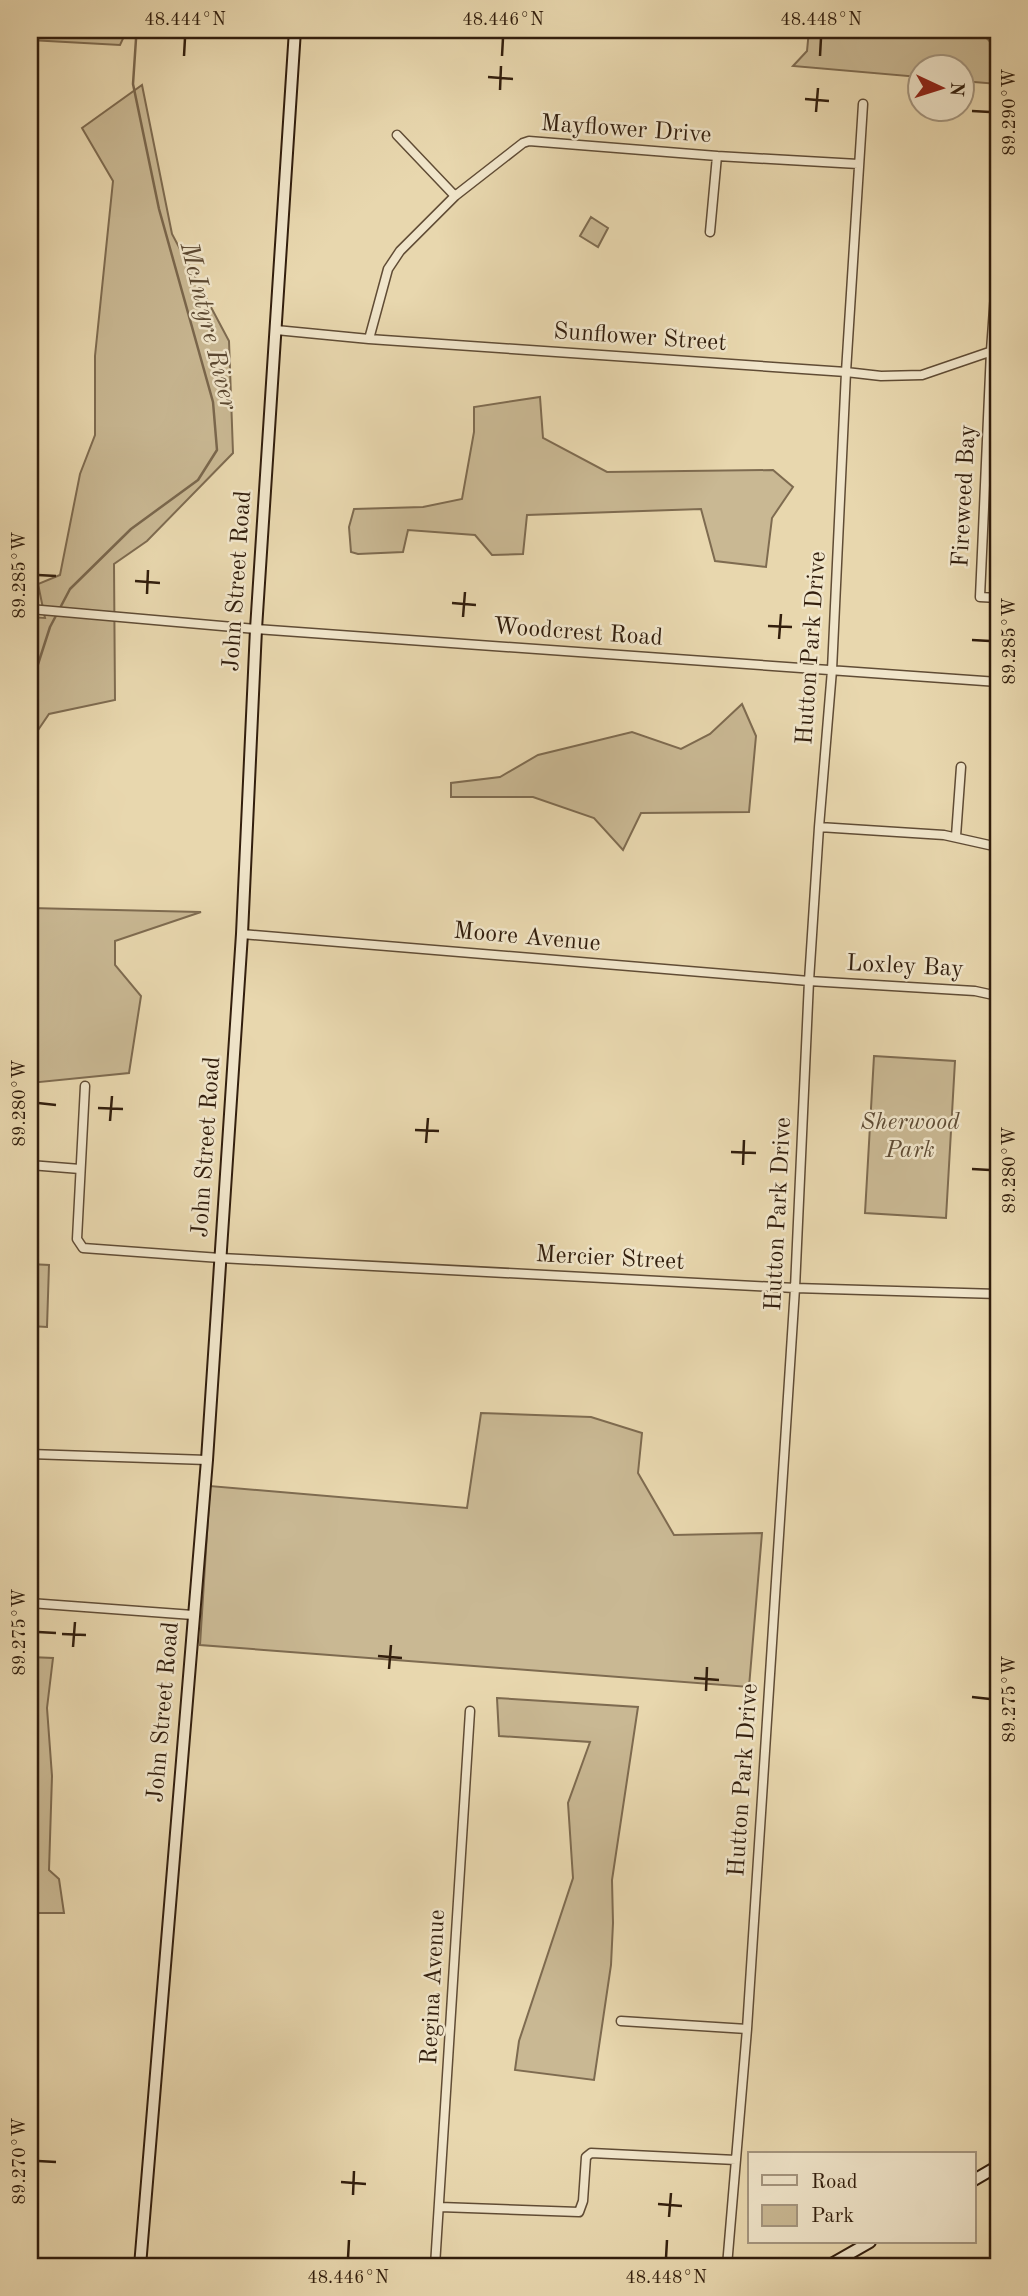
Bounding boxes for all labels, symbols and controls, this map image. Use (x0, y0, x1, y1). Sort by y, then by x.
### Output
text: 48.444°N (144, 11, 226, 29)
text: 48.446°N (462, 11, 544, 29)
text: 48.448°N (780, 11, 862, 29)
north arrow (906, 52, 976, 122)
text: 89.290°W (1001, 69, 1019, 155)
text: N (945, 81, 965, 97)
street label: Mayflower Drive (540, 112, 712, 148)
water label: McIntyre River (174, 239, 242, 413)
street label: Sunflower Street (553, 320, 727, 356)
street label: Fireweed Bay (949, 424, 981, 568)
street label: John Street Road (220, 490, 256, 672)
text: 89.285°W (11, 532, 29, 618)
street label: Hutton Park Drive (793, 550, 831, 746)
text: 89.285°W (1001, 598, 1019, 684)
street label: Woodcrest Road (492, 615, 664, 651)
street label: Moore Avenue (452, 920, 602, 956)
street label: Loxley Bay (846, 952, 965, 982)
street label: John Street Road (189, 1056, 225, 1238)
text: 89.280°W (11, 1060, 29, 1146)
park label: Sherwood Park (860, 1111, 960, 1163)
street label: Hutton Park Drive (762, 1117, 796, 1311)
text: 89.280°W (1001, 1127, 1019, 1213)
street label: Mercier Street (535, 1243, 685, 1275)
text: 89.275°W (11, 1589, 29, 1675)
street label: John Street Road (144, 1621, 184, 1803)
text: 89.275°W (1001, 1656, 1019, 1742)
street label: Hutton Park Drive (725, 1682, 763, 1878)
street label: Regina Avenue (418, 1909, 450, 2065)
text: 89.270°W (11, 2118, 29, 2204)
legend (748, 2152, 976, 2244)
text: Road (811, 2172, 858, 2193)
text: Park (811, 2206, 854, 2227)
text: 48.446°N (307, 2269, 389, 2287)
text: 48.448°N (625, 2269, 707, 2287)

